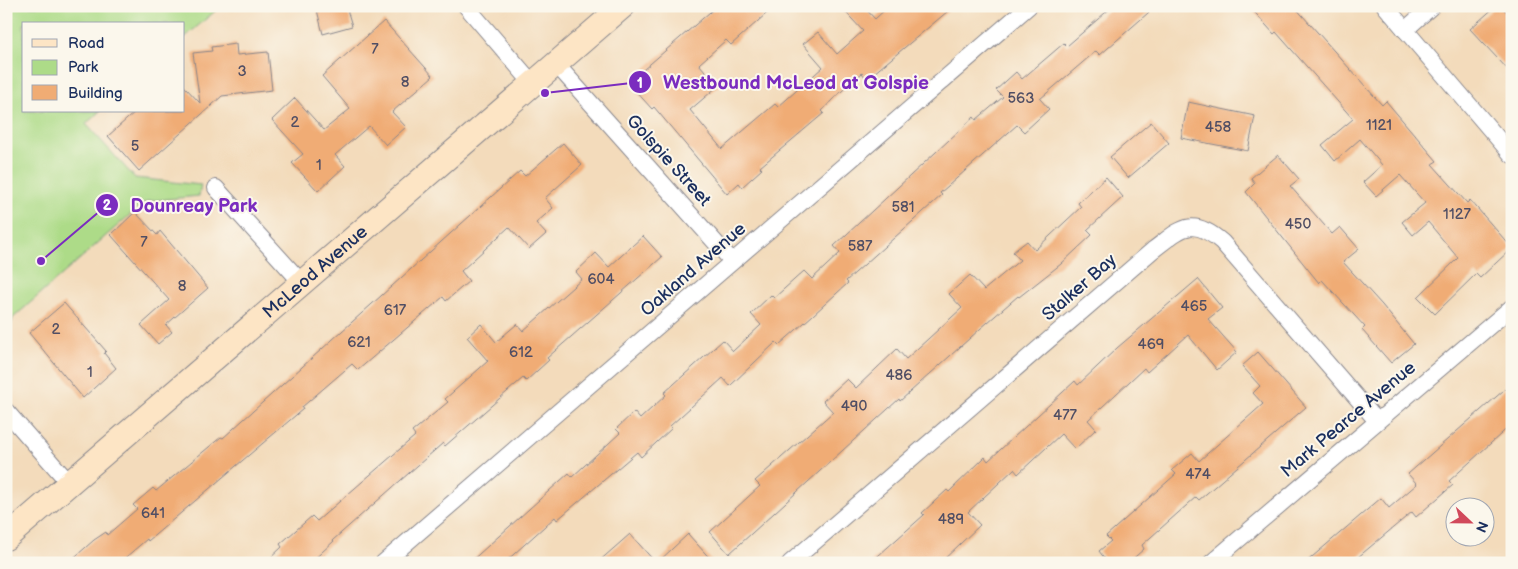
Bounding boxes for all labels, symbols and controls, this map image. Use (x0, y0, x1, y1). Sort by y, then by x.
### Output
legend (22, 22, 185, 112)
text: Road (68, 34, 104, 53)
house number: 7 (371, 40, 379, 59)
text: Park (68, 58, 99, 77)
house number: 3 (237, 62, 247, 81)
callout: Westbound McLeod at Golspie (628, 65, 939, 99)
text: Westbound McLeod at Golspie (663, 72, 929, 95)
house number: 8 (401, 73, 410, 92)
text: 1 (637, 74, 643, 93)
text: Building (68, 84, 123, 103)
house number: 563 (1008, 89, 1035, 108)
street label: Golspie Street (622, 110, 716, 211)
house number: 2 (291, 113, 300, 132)
house number: 1121 (1366, 116, 1392, 135)
house number: 458 (1205, 118, 1231, 137)
house number: 5 (131, 137, 139, 156)
house number: 1 (316, 156, 322, 175)
callout: Dounreay Park (95, 188, 267, 222)
text: Dounreay Park (130, 195, 258, 218)
text: 2 (103, 196, 112, 215)
house number: 581 (891, 198, 915, 217)
house number: 1127 (1443, 205, 1472, 224)
house number: 450 (1285, 215, 1311, 234)
street label: Oakland Avenue (637, 218, 750, 321)
street label: McLeod Avenue (259, 221, 372, 323)
house number: 7 (140, 233, 148, 252)
house number: 587 (848, 237, 873, 256)
street label: Stalker Bay (1038, 249, 1121, 325)
house number: 604 (587, 270, 615, 289)
house number: 8 (178, 277, 187, 296)
house number: 465 (1181, 297, 1207, 316)
house number: 617 (384, 301, 407, 320)
house number: 2 (52, 320, 61, 339)
house number: 621 (347, 333, 371, 352)
house number: 469 (1138, 335, 1165, 354)
house number: 612 (509, 343, 533, 362)
street label: Mark Pearce Avenue (1277, 357, 1420, 482)
house number: 1 (87, 363, 93, 382)
house number: 486 (885, 366, 913, 385)
house number: 490 (841, 397, 867, 416)
house number: 477 (1053, 406, 1078, 425)
house number: 474 (1185, 465, 1211, 484)
north arrow (1446, 496, 1496, 546)
house number: 641 (141, 504, 165, 523)
house number: 489 (938, 510, 964, 529)
text: N (1472, 519, 1491, 535)

